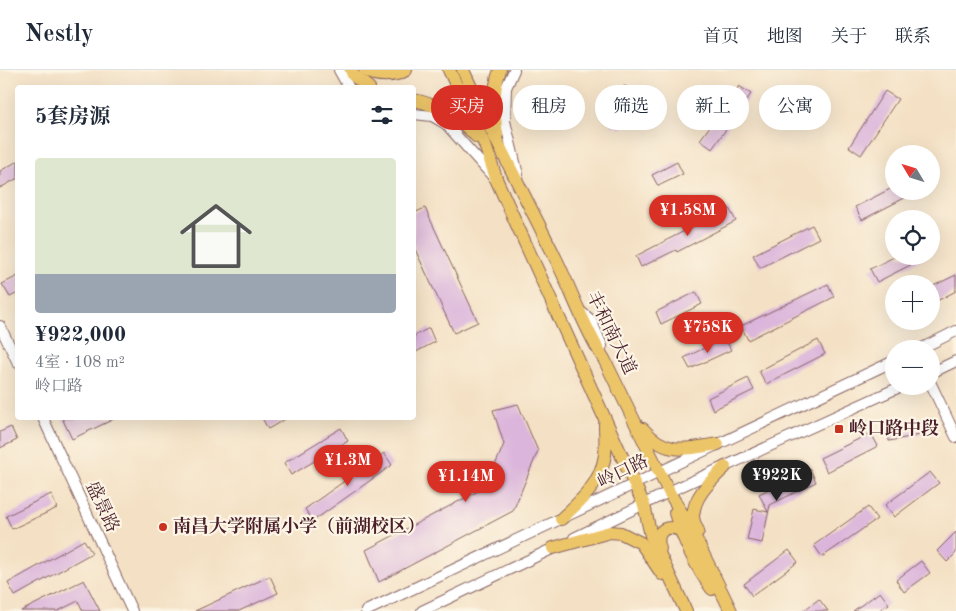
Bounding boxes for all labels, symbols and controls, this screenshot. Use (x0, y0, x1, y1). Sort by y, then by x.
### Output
text: Nestly (25, 23, 94, 47)
text: 首页 (703, 28, 739, 46)
text: 地图 (767, 28, 803, 46)
text: 关于 (831, 28, 867, 46)
text: 联系 (895, 28, 931, 46)
chip: 买房 (431, 85, 503, 130)
chip: 租房 (513, 85, 585, 130)
chip: 筛选 (595, 85, 667, 130)
chip: 新上 (677, 85, 749, 130)
chip: 公寓 (759, 85, 831, 130)
icon: filters (368, 101, 396, 129)
text: 5套房源 (35, 107, 110, 128)
north arrow (885, 145, 940, 200)
map controls (885, 145, 940, 395)
icon: home (171, 191, 261, 281)
pin: ¥1.58M (647, 194, 729, 237)
text: ¥1.58M (660, 203, 716, 219)
button: locate (885, 210, 940, 265)
button: + (885, 275, 940, 330)
street label: 丰和南大道 (583, 288, 641, 377)
pin: ¥758K (673, 312, 743, 354)
text: ¥758K (683, 320, 733, 336)
text: ¥922,000 (35, 325, 126, 346)
button: − (885, 340, 940, 395)
text: 4室 · 108 m² (35, 355, 125, 371)
text: 岭口路 (35, 379, 83, 395)
place label: 岭口路中段 (849, 418, 939, 438)
marker: 岭口路中段 (833, 423, 845, 435)
pin: ¥1.3M (313, 444, 383, 487)
street label: 岭口路 (594, 450, 651, 492)
text: ¥1.3M (325, 453, 371, 469)
pin: ¥1.14M (425, 460, 507, 503)
pin: ¥922K (742, 460, 812, 502)
text: ¥922K (752, 468, 802, 484)
text: ¥1.14M (438, 469, 494, 485)
street label: 盛景路 (82, 478, 123, 535)
place label: 南昌大学附属小学（前湖校区） (173, 516, 425, 536)
marker: 南昌大学附属小学（前湖校区） (157, 521, 169, 533)

